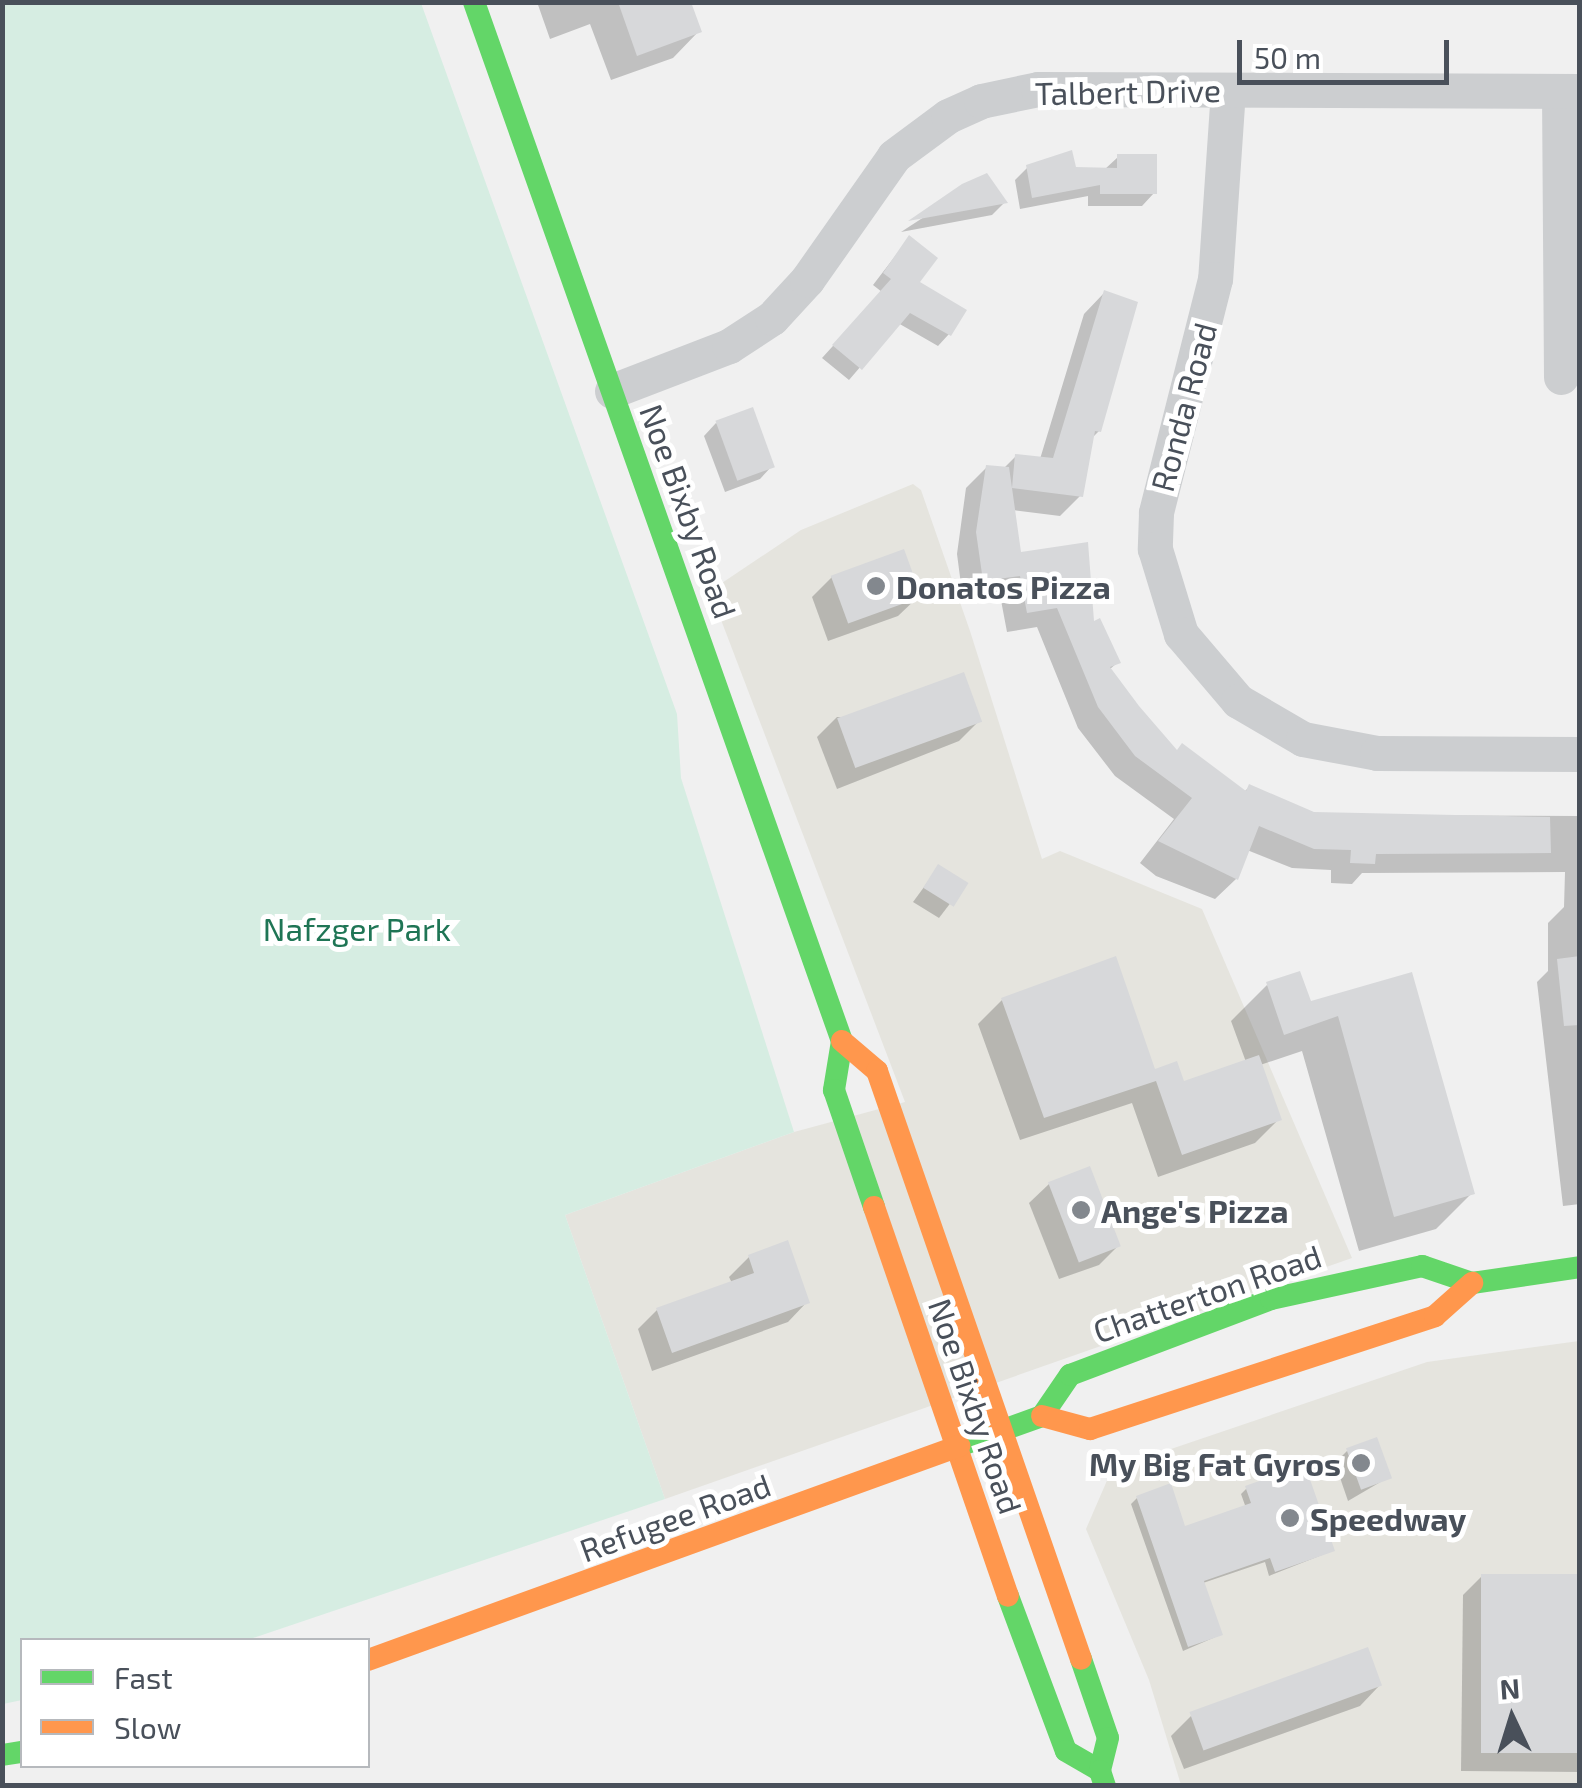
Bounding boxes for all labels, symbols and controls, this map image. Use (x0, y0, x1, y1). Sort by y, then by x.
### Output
scale bar (1242, 20, 1454, 82)
text: 50 m (1254, 39, 1321, 75)
street label: Talbert Drive (1035, 70, 1221, 112)
street label: Ronda Road (1142, 318, 1224, 496)
street label: Noe Bixby Road (632, 398, 746, 624)
place label: Donatos Pizza (896, 567, 1111, 605)
marker: Donatos Pizza (865, 575, 887, 597)
park label: Nafzger Park (263, 909, 451, 947)
place label: Ange's Pizza (1101, 1191, 1289, 1229)
marker: Ange's Pizza (1070, 1199, 1092, 1221)
street label: Chatterton Road (1088, 1236, 1326, 1350)
street label: Noe Bixby Road (921, 1293, 1031, 1519)
place label: My Big Fat Gyros (1088, 1444, 1341, 1482)
marker: My Big Fat Gyros (1350, 1452, 1372, 1474)
street label: Refugee Road (574, 1465, 776, 1569)
place label: Speedway (1310, 1499, 1466, 1537)
marker: Speedway (1279, 1507, 1301, 1529)
legend (20, 1638, 370, 1768)
text: Fast (114, 1659, 173, 1695)
north arrow (1462, 1668, 1562, 1768)
text: N (1499, 1670, 1521, 1706)
text: Slow (114, 1709, 181, 1745)

